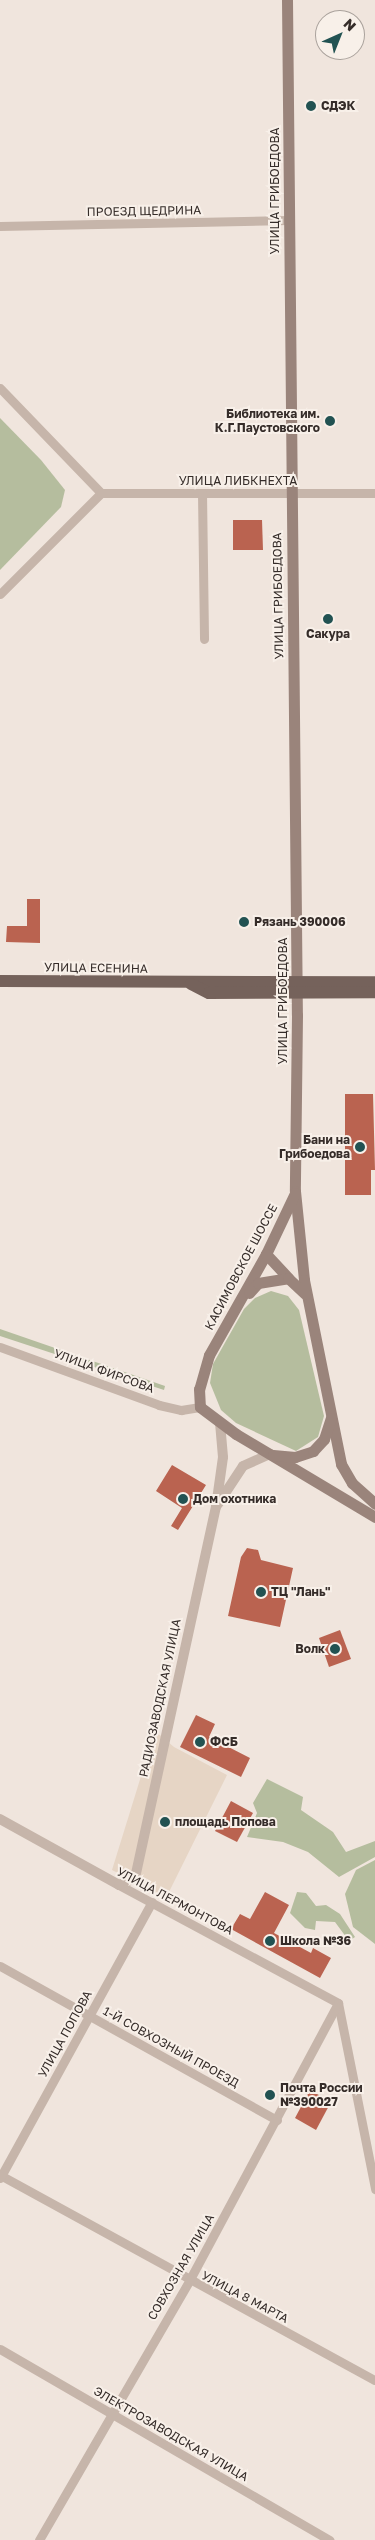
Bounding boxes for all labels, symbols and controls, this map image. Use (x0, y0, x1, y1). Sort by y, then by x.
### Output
north arrow (315, 10, 365, 60)
text: N (340, 15, 360, 34)
place label: СДЭК (321, 99, 355, 113)
marker: СДЭК (305, 100, 317, 112)
street label: УЛИЦА ГРИБОЕДОВА (268, 128, 282, 254)
street label: ПРОЕЗД ЩЕДРИНА (87, 203, 201, 219)
place label: Библиотека им. К.Г.Паустовского (215, 407, 320, 435)
marker: Библиотека им. К.Г.Паустовского (324, 415, 336, 427)
street label: УЛИЦА ЛИБКНЕХТА (179, 474, 297, 488)
street label: УЛИЦА ГРИБОЕДОВА (270, 532, 286, 660)
marker: Сакура (322, 613, 334, 625)
place label: Сакура (306, 627, 350, 641)
place label: Рязань 390006 (254, 915, 346, 929)
marker: Рязань 390006 (238, 916, 250, 928)
street label: УЛИЦА ГРИБОЕДОВА (276, 938, 290, 1064)
street label: УЛИЦА ЕСЕНИНА (44, 960, 148, 976)
place label: Бани на Грибоедова (279, 1133, 350, 1161)
marker: Бани на Грибоедова (354, 1141, 366, 1153)
street label: КАСИМОВСКОЕ ШОССЕ (202, 1202, 280, 1332)
street label: УЛИЦА ФИРСОВА (52, 1346, 156, 1396)
place label: Дом охотника (193, 1492, 276, 1506)
marker: Дом охотника (177, 1493, 189, 1505)
place label: ТЦ "Лань" (271, 1585, 330, 1599)
marker: ТЦ "Лань" (255, 1586, 267, 1598)
street label: РАДИОЗАВОДСКАЯ УЛИЦА (136, 1618, 184, 1778)
place label: Волк (295, 1642, 325, 1656)
marker: Волк (329, 1643, 341, 1655)
place label: ФСБ (210, 1735, 238, 1749)
marker: ФСБ (194, 1736, 206, 1748)
place label: площадь Попова (175, 1815, 276, 1829)
marker: площадь Попова (159, 1816, 171, 1828)
street label: УЛИЦА ЛЕРМОНТОВА (114, 1864, 236, 1938)
place label: Школа №36 (280, 1934, 351, 1948)
marker: Школа №36 (264, 1935, 276, 1947)
street label: УЛИЦА ПОПОВА (35, 1988, 95, 2080)
street label: 1-Й СОВХОЗНЫЙ ПРОЕЗД (101, 2004, 241, 2090)
place label: Почта России №390027 (280, 2081, 363, 2109)
marker: Почта России №390027 (264, 2089, 276, 2101)
street label: СОВХОЗНАЯ УЛИЦА (145, 2211, 217, 2323)
street label: УЛИЦА 8 МАРТА (199, 2268, 291, 2326)
street label: ЭЛЕКТРОЗАВОДСКАЯ УЛИЦА (91, 2384, 251, 2484)

